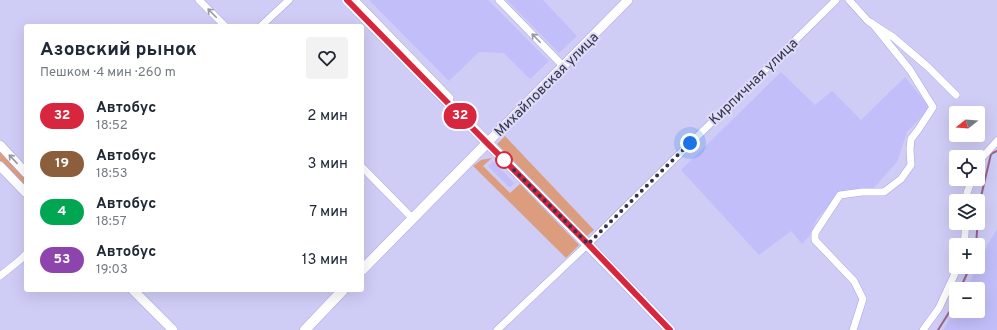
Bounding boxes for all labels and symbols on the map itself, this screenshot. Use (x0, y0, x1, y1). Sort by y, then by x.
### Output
one-way arrow (207, 8, 217, 18)
street label: Михайловская улица (491, 29, 603, 141)
one-way arrow (531, 33, 541, 43)
street label: Кирпичная улица (706, 35, 802, 129)
line badge: 32 (442, 103, 478, 129)
north arrow (949, 106, 985, 142)
your location (680, 133, 700, 153)
unlabelled marker (495, 151, 513, 169)
one-way arrow (8, 154, 18, 164)

